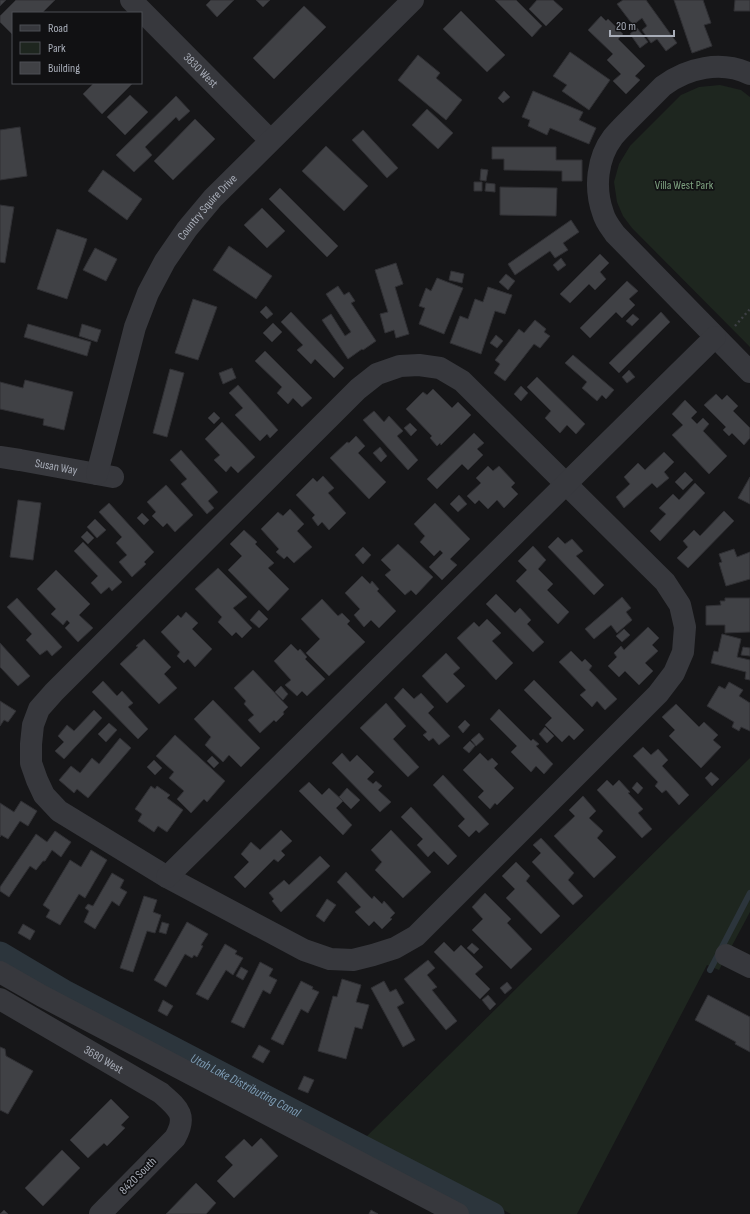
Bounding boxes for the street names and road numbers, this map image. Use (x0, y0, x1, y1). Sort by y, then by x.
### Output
street label: 3830 West (180, 50, 221, 91)
street label: Country Squire Drive (174, 171, 240, 243)
street label: Susan Way (34, 455, 79, 478)
street label: 3680 West (81, 1042, 126, 1077)
street label: 8420 South (116, 1154, 160, 1198)

